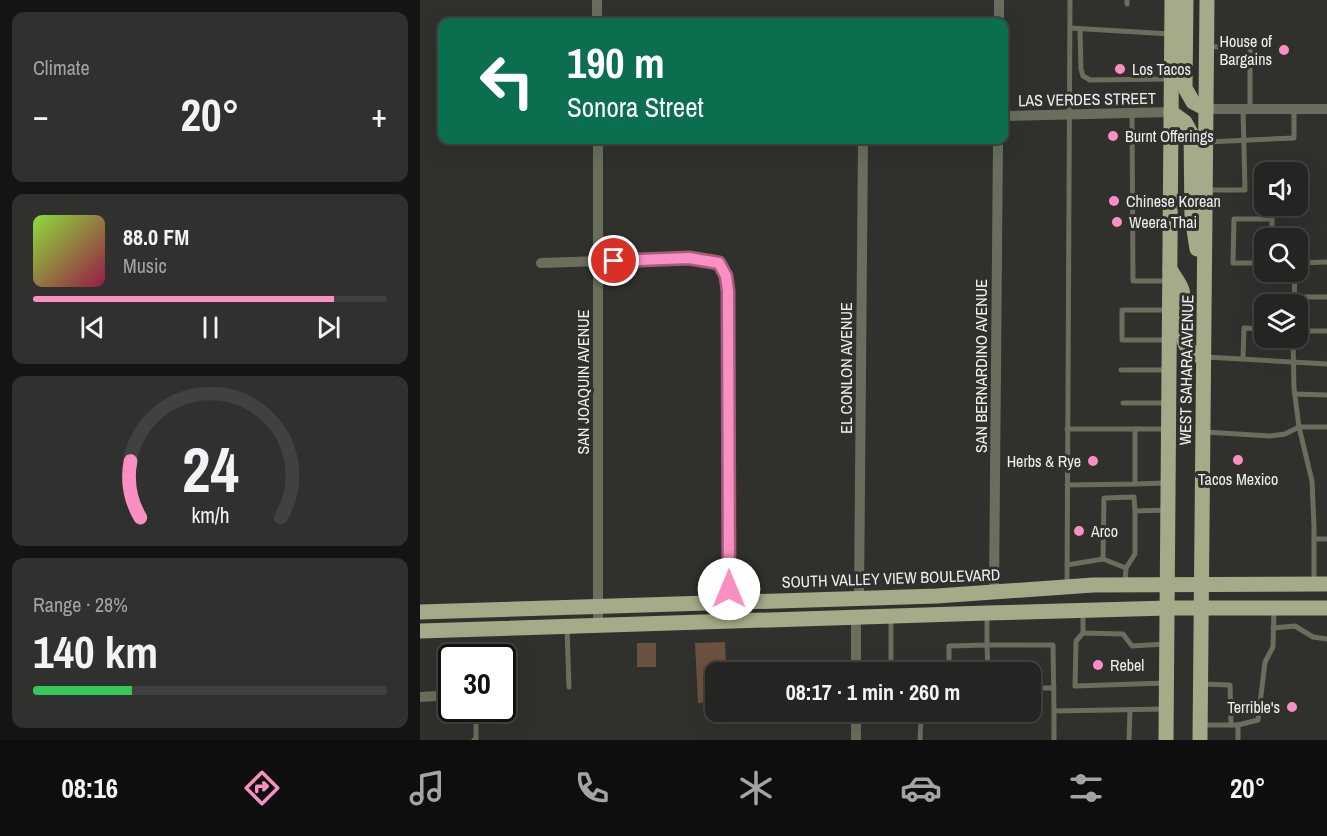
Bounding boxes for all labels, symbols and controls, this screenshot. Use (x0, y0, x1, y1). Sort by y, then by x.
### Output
place label: House of Bargains (1219, 30, 1272, 70)
text: 190 m (567, 35, 665, 91)
icon: left (468, 42, 546, 120)
marker: House of Bargains (1277, 43, 1291, 57)
text: Climate (33, 54, 90, 81)
place label: Los Tacos (1132, 58, 1191, 80)
marker: Los Tacos (1113, 62, 1127, 76)
text: 20° (180, 84, 240, 145)
street label: LAS VERDES STREET (1018, 87, 1156, 111)
text: Sonora Street (567, 89, 704, 125)
text: − (33, 93, 49, 137)
text: + (371, 93, 387, 137)
place label: Burnt Offerings (1125, 125, 1214, 147)
marker: Burnt Offerings (1106, 129, 1120, 143)
map controls (1254, 162, 1308, 348)
button: sound (1254, 162, 1308, 216)
place label: Chinese Korean (1126, 190, 1221, 212)
marker: Chinese Korean (1107, 194, 1121, 208)
place label: Weera Thai (1129, 211, 1197, 233)
marker: Weera Thai (1110, 215, 1124, 229)
text: 88.0 FM (123, 222, 189, 252)
button: search (1254, 228, 1308, 282)
pin (588, 235, 639, 286)
icon: arrive (597, 244, 630, 277)
text: Music (123, 252, 167, 279)
street label: SAN BERNARDINO AVENUE (970, 279, 992, 453)
button: layers (1254, 294, 1308, 348)
street label: WEST SAHARA AVENUE (1174, 295, 1198, 445)
street label: EL CONLON AVENUE (835, 302, 857, 434)
street label: SAN JOAQUIN AVENUE (572, 310, 594, 454)
icon: previous (76, 311, 109, 344)
icon: pause (194, 311, 227, 344)
icon: next (312, 311, 345, 344)
text: 24 (182, 427, 238, 511)
place label: Herbs & Rye (1007, 450, 1081, 472)
marker: Tacos Mexico (1231, 453, 1245, 467)
marker: Herbs & Rye (1086, 454, 1100, 468)
place label: Tacos Mexico (1198, 468, 1278, 490)
text: km/h (191, 501, 229, 530)
place label: Arco (1090, 520, 1118, 542)
marker: Arco (1072, 524, 1086, 538)
position arrow (697, 557, 761, 621)
street label: SOUTH VALLEY VIEW BOULEVARD (781, 563, 1001, 593)
text: Range · 28% (33, 591, 128, 618)
text: 140 km (33, 621, 158, 682)
speed limit sign: 30 (438, 644, 516, 722)
place label: Rebel (1110, 654, 1144, 676)
marker: Rebel (1091, 658, 1105, 672)
text: 08:17 · 1 min · 260 m (786, 677, 960, 707)
place label: Terrible's (1227, 696, 1280, 718)
marker: Terrible's (1285, 700, 1299, 714)
icon: directions (241, 767, 283, 809)
icon: music (406, 767, 448, 809)
icon: phone (571, 767, 613, 809)
icon: climate (735, 767, 777, 809)
icon: car (900, 767, 942, 809)
icon: filters (1065, 767, 1107, 809)
text: 08:16 (61, 770, 118, 806)
text: 20° (1230, 770, 1266, 806)

